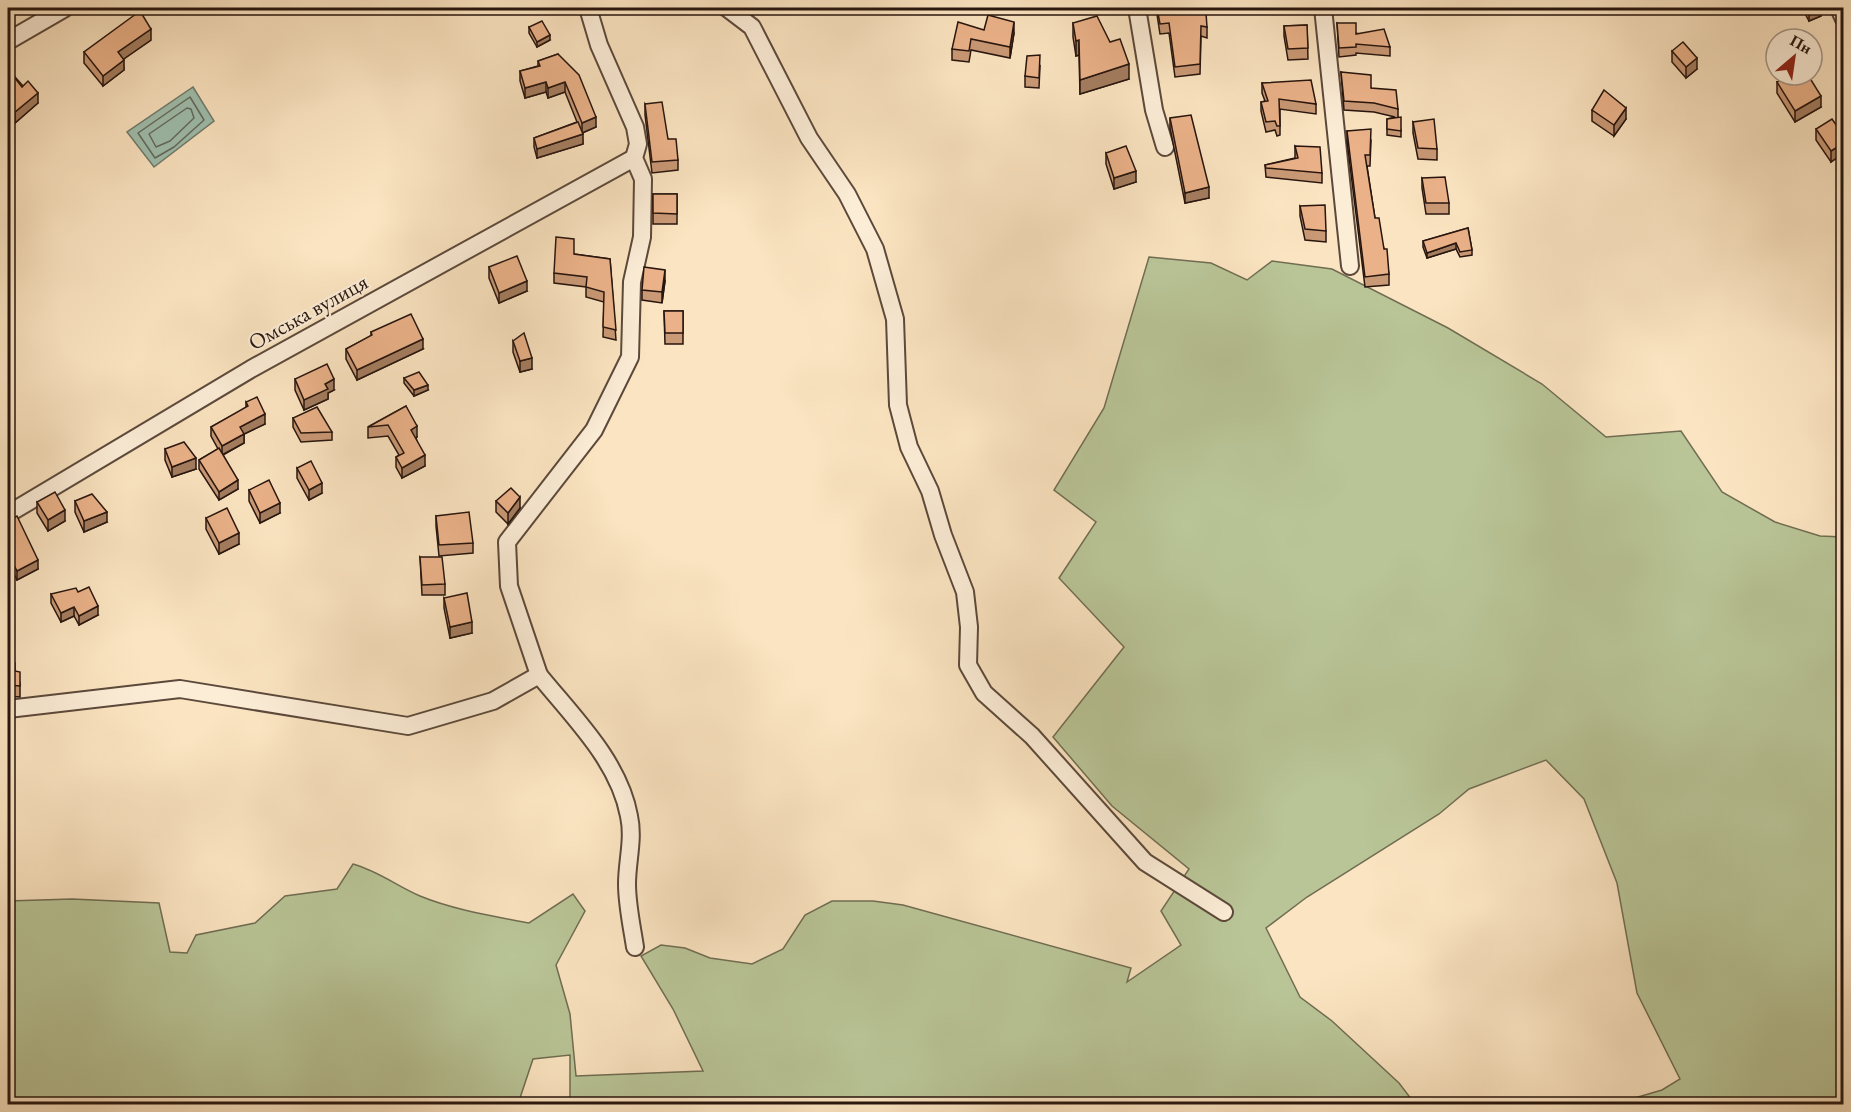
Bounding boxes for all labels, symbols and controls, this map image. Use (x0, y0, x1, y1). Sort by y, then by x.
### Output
north arrow (1764, 27, 1824, 87)
text: Пн (1786, 30, 1816, 59)
street label: Омська вулиця (243, 267, 373, 357)

